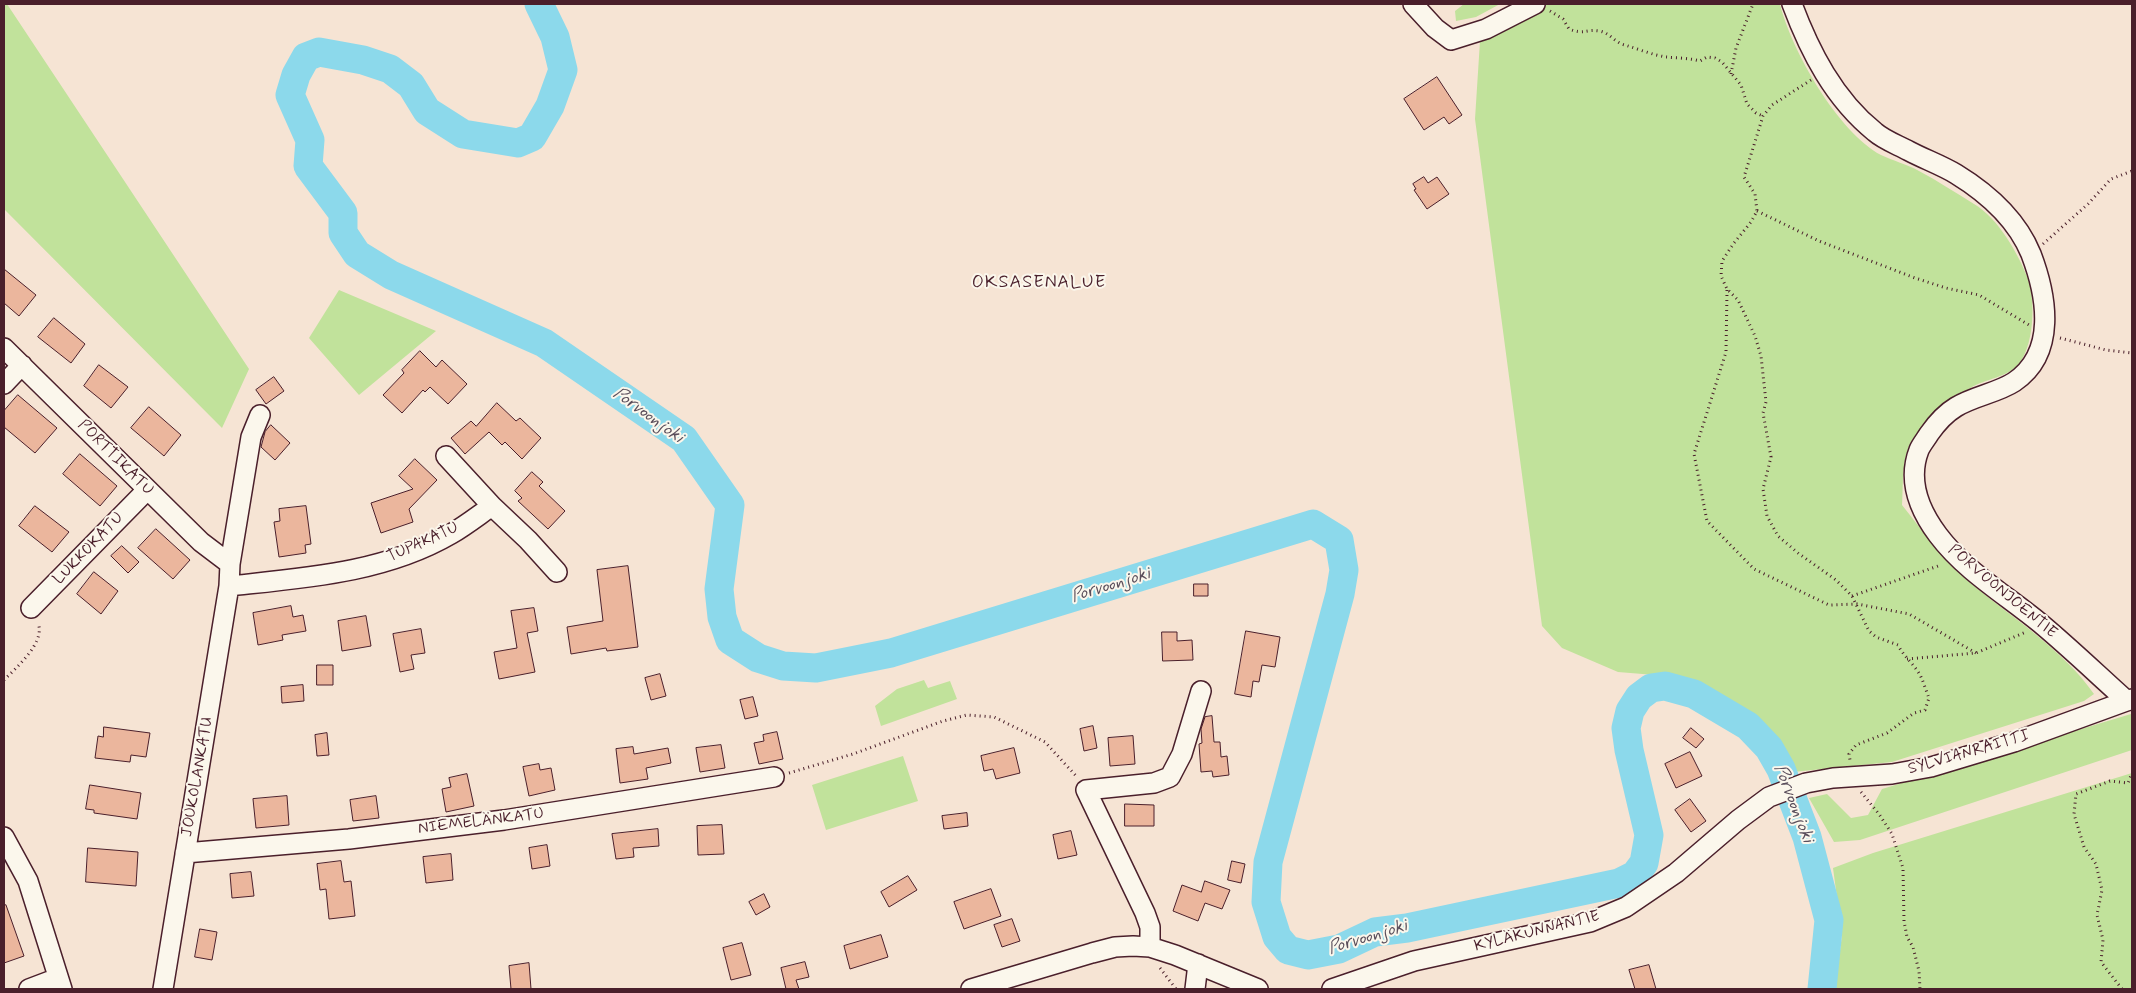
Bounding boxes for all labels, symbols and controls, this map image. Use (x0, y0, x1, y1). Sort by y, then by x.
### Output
district label: OKSASENALUE (972, 272, 1106, 294)
water label: Porvoonjoki (608, 383, 688, 449)
street label: PORTTIKATU (73, 416, 157, 500)
street label: LUKKOKATU (50, 509, 128, 589)
street label: TUPAKATU (384, 519, 462, 567)
street label: PORVOONJOENTIE (1944, 541, 2060, 643)
water label: Porvoonjoki (1069, 564, 1153, 608)
street label: JOUKOLANKATU (178, 716, 218, 838)
street label: SYLVIANRAITTI (1906, 726, 2032, 780)
water label: Porvoonjoki (1768, 762, 1818, 846)
street label: NIEMELÄNKATU (417, 805, 545, 839)
street label: KYLÄKUNNANTIE (1472, 907, 1602, 957)
water label: Porvoonjoki (1326, 916, 1410, 960)

